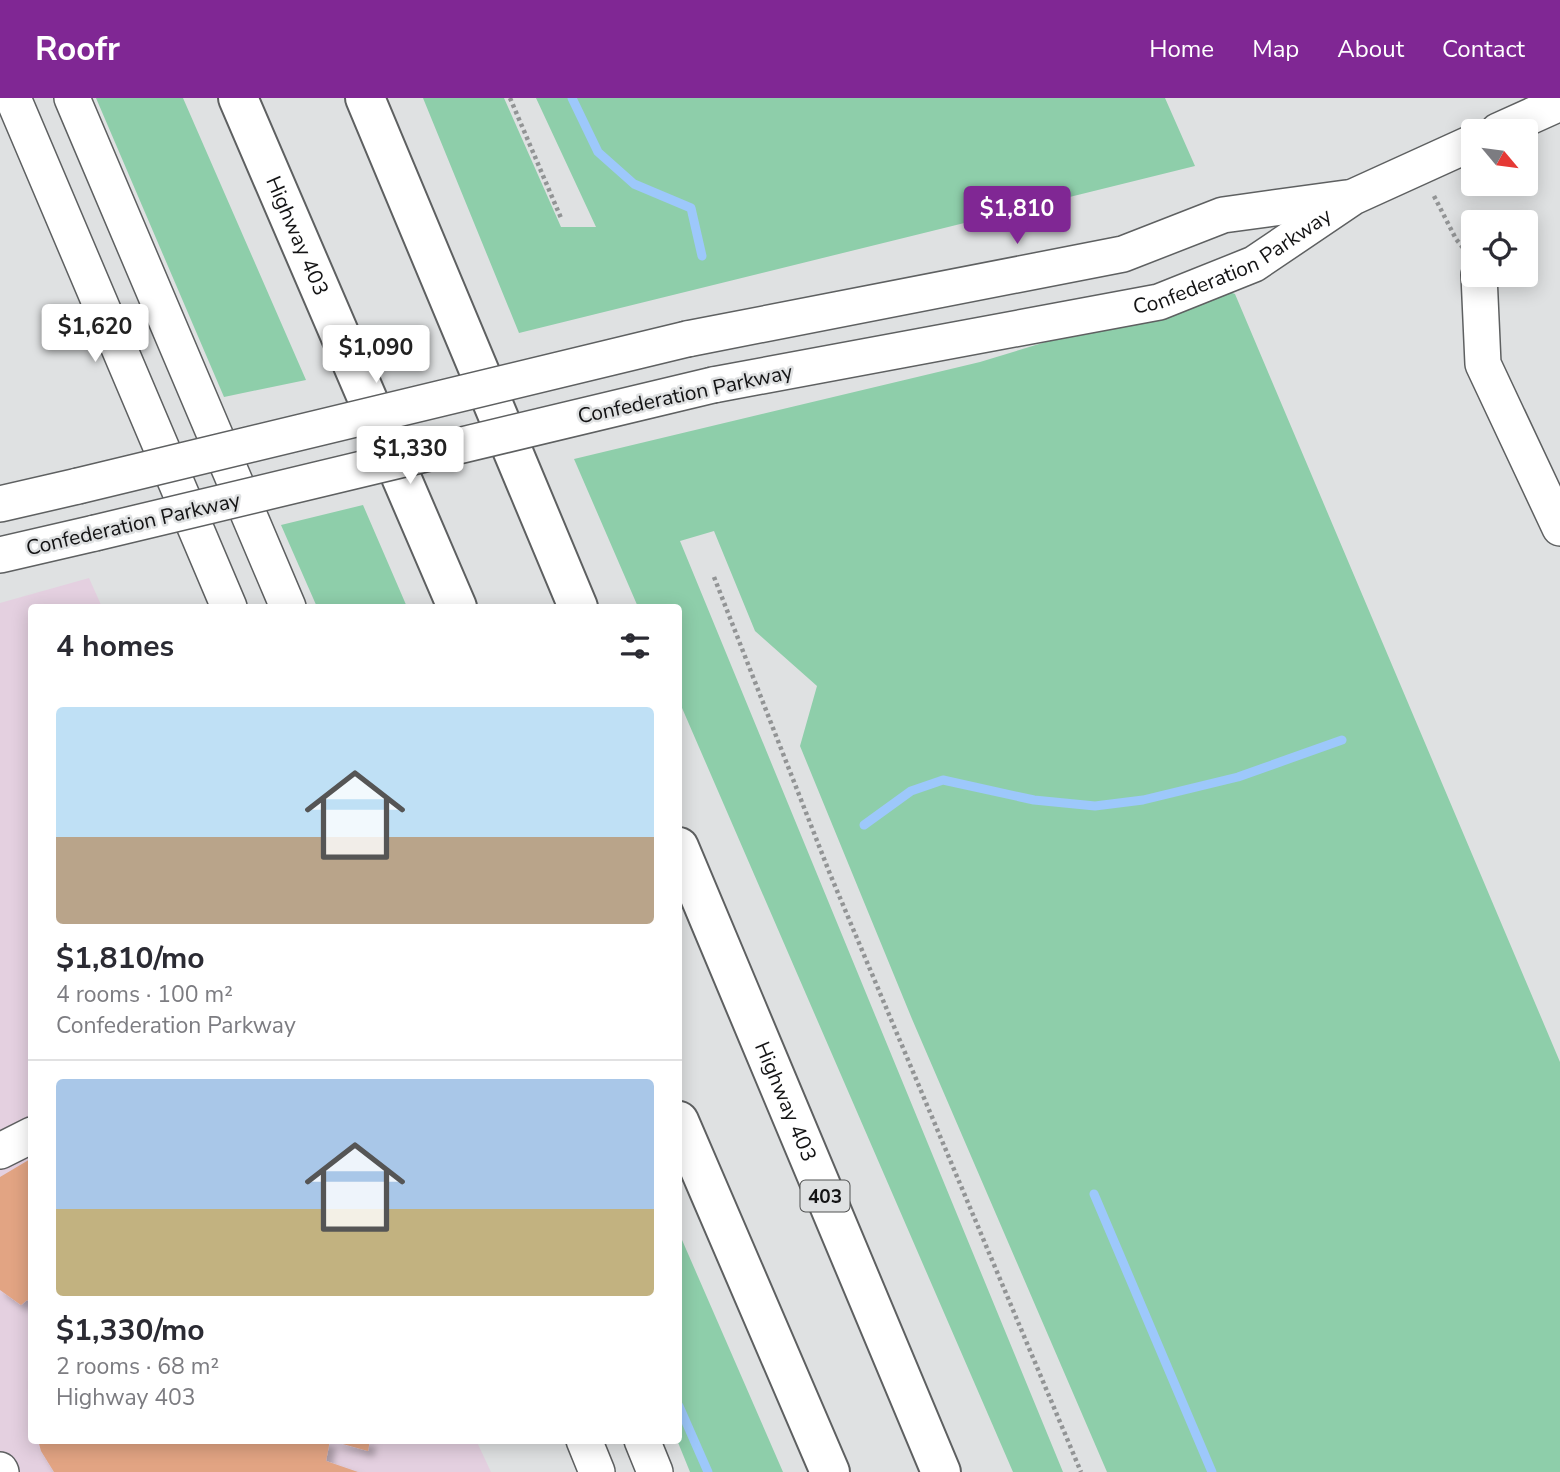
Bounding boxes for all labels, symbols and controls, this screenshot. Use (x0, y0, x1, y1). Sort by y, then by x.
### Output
text: Roofr (35, 27, 120, 72)
text: Home (1149, 33, 1214, 65)
text: Map (1252, 33, 1299, 65)
text: About (1337, 33, 1404, 65)
text: Contact (1442, 33, 1525, 65)
north arrow (1461, 119, 1538, 196)
map controls (1461, 119, 1538, 287)
street label: Highway 403 (259, 172, 335, 300)
pin: $1,810 (960, 186, 1074, 246)
text: $1,810 (980, 193, 1054, 224)
street label: Confederation Parkway (1131, 202, 1337, 321)
button: locate (1461, 210, 1538, 287)
pin: $1,620 (38, 304, 152, 364)
text: $1,620 (58, 311, 132, 342)
pin: $1,090 (319, 326, 433, 385)
text: $1,090 (339, 332, 413, 363)
street label: Confederation Parkway (575, 358, 795, 430)
pin: $1,330 (353, 426, 467, 486)
text: $1,330 (373, 433, 447, 464)
street label: Confederation Parkway (23, 486, 243, 562)
text: 4 homes (56, 626, 174, 667)
icon: filters (616, 627, 654, 665)
icon: home (292, 752, 418, 878)
text: $1,810/mo (56, 938, 205, 979)
text: 4 rooms · 100 m² (56, 979, 233, 1010)
text: Confederation Parkway (56, 1010, 296, 1041)
street label: Highway 403 (748, 1037, 823, 1166)
icon: home (292, 1124, 418, 1250)
road number: 403 (800, 1180, 850, 1212)
text: $1,330/mo (56, 1310, 205, 1351)
text: 2 rooms · 68 m² (56, 1351, 219, 1382)
text: Highway 403 (56, 1382, 196, 1413)

